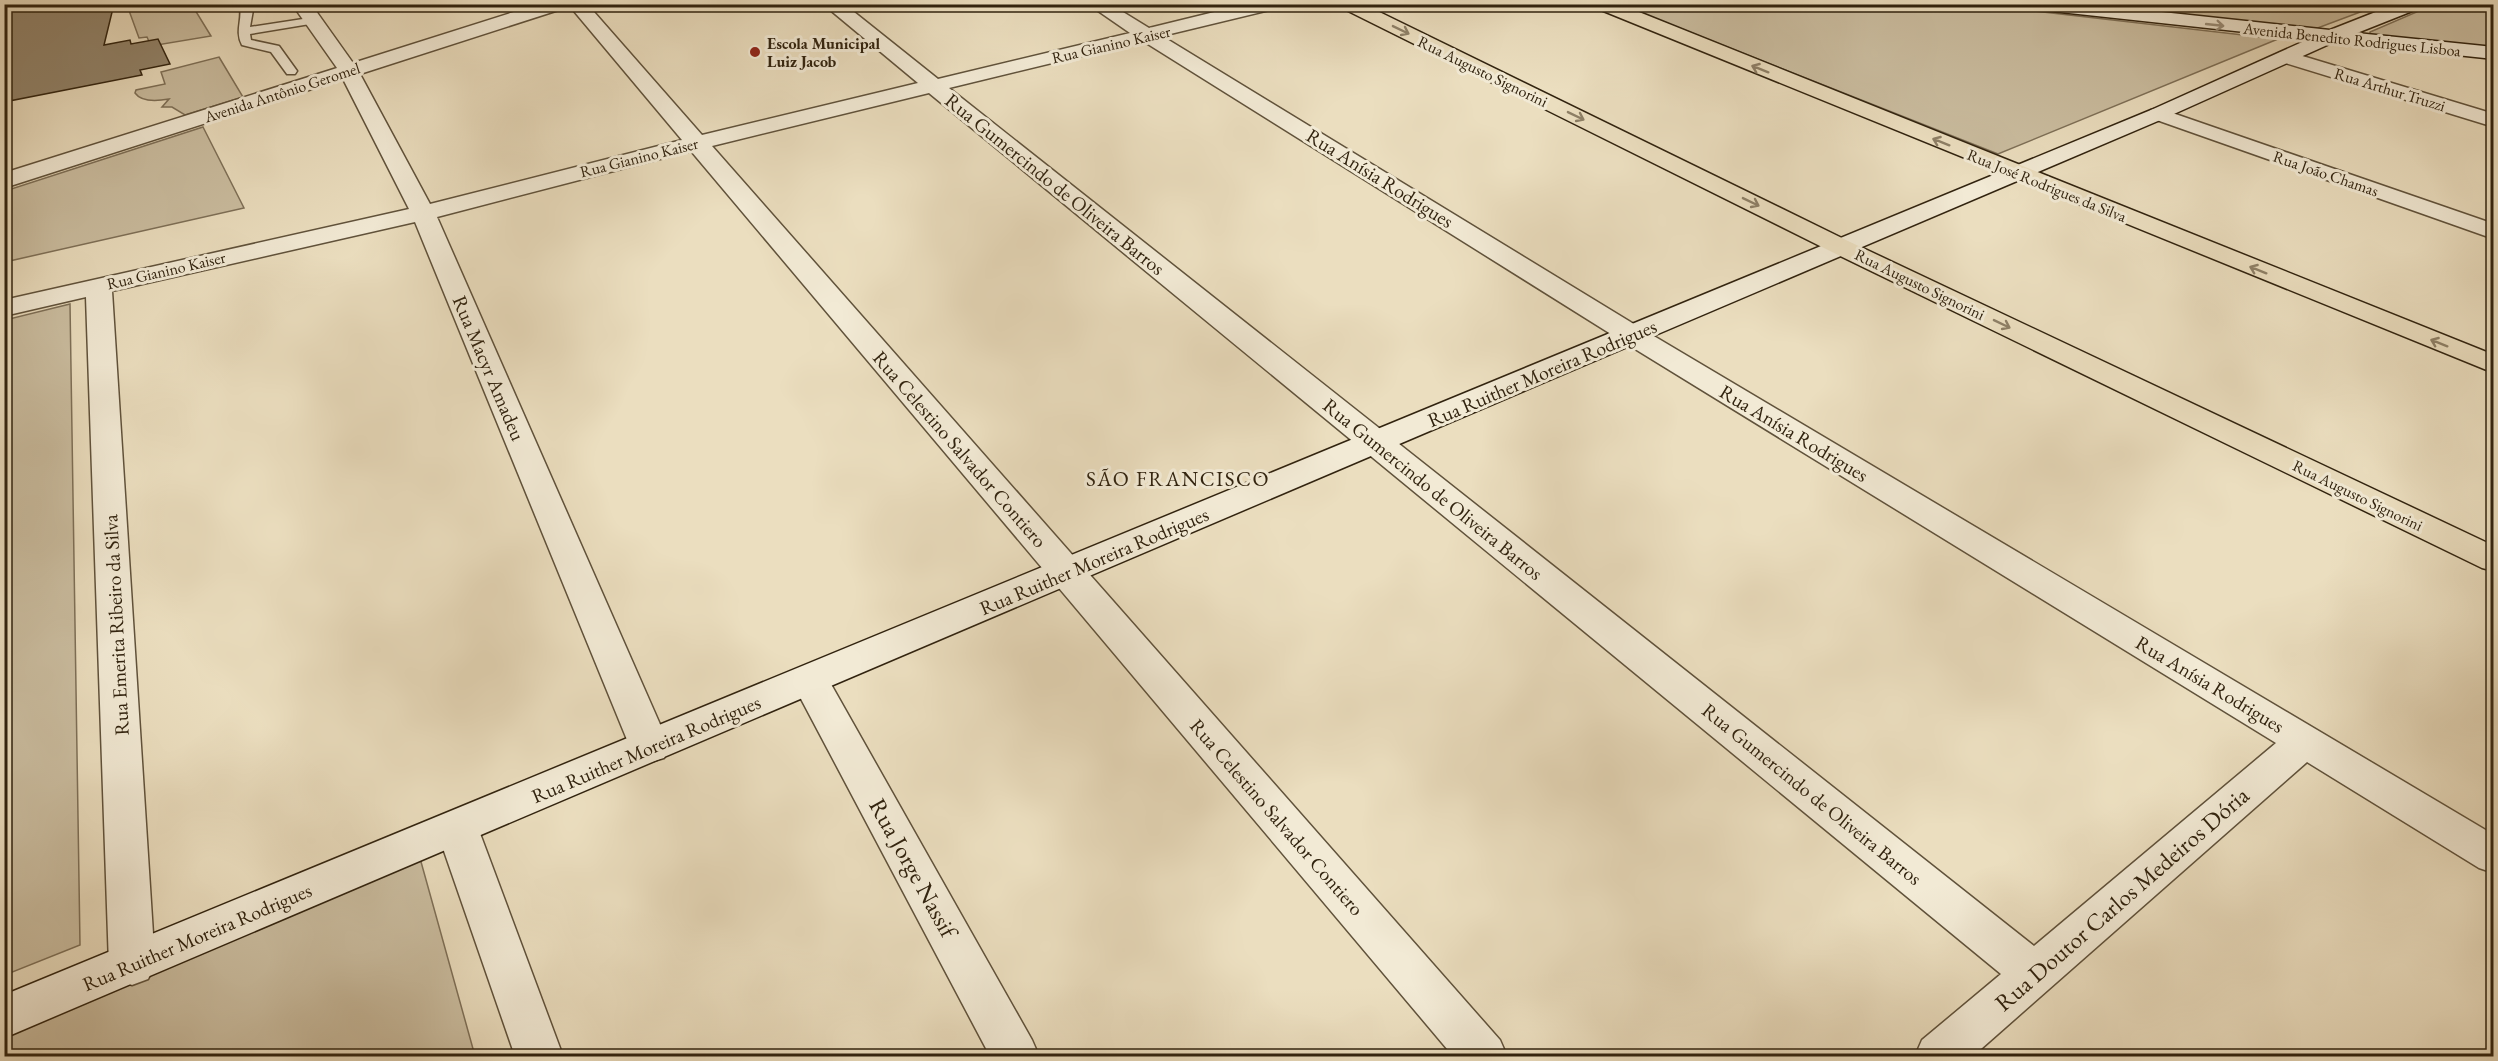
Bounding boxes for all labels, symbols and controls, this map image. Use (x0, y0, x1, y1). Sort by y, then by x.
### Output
street label: Avenida Benedito Rodrigues Lisboa (2241, 18, 2462, 61)
street label: Rua Gianino Kaiser (1050, 20, 1173, 68)
one-way arrow (2204, 20, 2224, 31)
one-way arrow (1391, 25, 1409, 37)
street label: Rua Augusto Signorini (1414, 31, 1551, 112)
place label: Escola Municipal Luiz Jacob (767, 33, 881, 72)
marker: Escola Municipal Luiz Jacob (748, 45, 762, 59)
street label: Avenida Antônio Geromel (201, 57, 363, 128)
one-way arrow (1752, 63, 1770, 74)
street label: Rua Arthur Truzzi (2332, 63, 2448, 116)
street label: Rua Gumercindo de Oliveira Barros (940, 87, 1170, 281)
one-way arrow (1566, 111, 1584, 123)
street label: Rua Anísia Rodrigues (1302, 122, 1458, 234)
street label: Rua Gianino Kaiser (578, 132, 701, 182)
one-way arrow (1932, 136, 1951, 147)
street label: Rua José Rodrigues da Silva (1964, 144, 2130, 227)
street label: Rua João Chamas (2270, 146, 2381, 201)
one-way arrow (1741, 197, 1759, 208)
street label: Rua Augusto Signorini (1851, 244, 1988, 325)
street label: Rua Gianino Kaiser (105, 246, 228, 294)
one-way arrow (2250, 264, 2268, 275)
street label: Rua Macyr Amadeu (447, 291, 532, 445)
street label: Rua Ruither Moreira Rodrigues (1423, 313, 1661, 433)
one-way arrow (1992, 318, 2010, 330)
one-way arrow (2430, 337, 2449, 348)
street label: Rua Celestino Salvador Contiero (867, 345, 1053, 553)
street label: Rua Anísia Rodrigues (1715, 378, 1873, 488)
street label: Rua Gumercindo de Oliveira Barros (1318, 392, 1548, 586)
street label: Rua Augusto Signorini (2289, 455, 2426, 536)
district label: SÃO FRANCISCO (1086, 465, 1270, 492)
street label: Rua Ruither Moreira Rodrigues (975, 501, 1213, 621)
street label: Rua Emerita Ribeiro da Silva (97, 514, 135, 736)
street label: Rua Anísia Rodrigues (2131, 629, 2289, 739)
street label: Rua Ruither Moreira Rodrigues (527, 689, 765, 809)
street label: Rua Gumercindo de Oliveira Barros (1697, 697, 1927, 891)
street label: Rua Celestino Salvador Contiero (1184, 713, 1370, 921)
street label: Rua Doutor Carlos Medeiros Dória (1988, 779, 2256, 1018)
street label: Rua Jorge Nassif (862, 793, 966, 946)
street label: Rua Ruither Moreira Rodrigues (78, 877, 316, 997)

